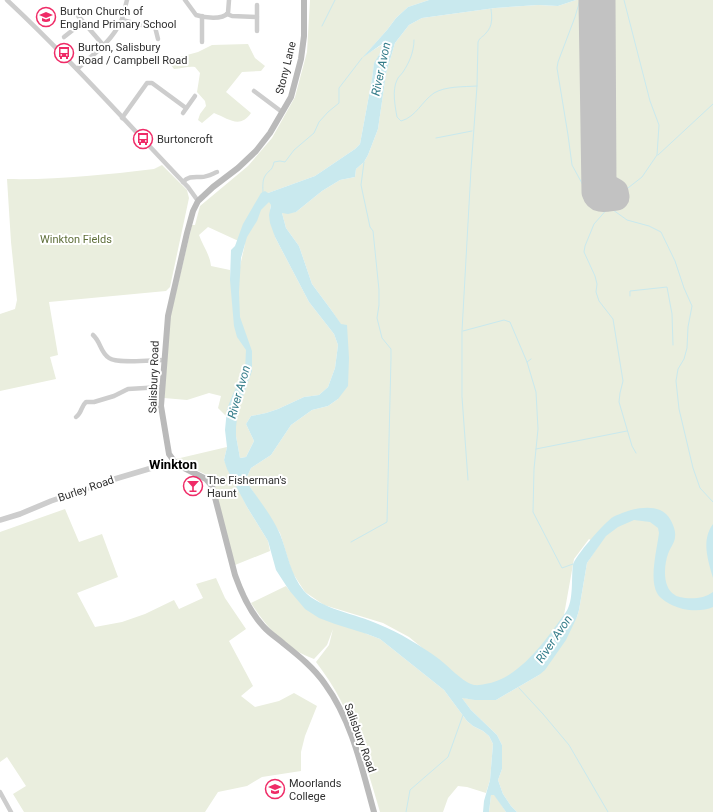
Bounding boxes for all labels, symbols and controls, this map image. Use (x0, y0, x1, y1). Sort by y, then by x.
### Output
place label: Burton Church of England Primary School (60, 5, 176, 31)
school or university icon: Burton Church of England Primary School (35, 6, 57, 28)
street label: Stony Lane (273, 40, 299, 96)
place label: Burton, Salisbury Road / Campbell Road (78, 41, 188, 67)
water label: River Avon (368, 41, 394, 97)
bus stop icon: Burton, Salisbury Road / Campbell Road (53, 42, 75, 64)
bus stop icon: Burtoncroft (132, 128, 154, 150)
place label: Burtoncroft (157, 133, 213, 146)
park label: Winkton Fields (40, 233, 112, 246)
street label: Salisbury Road (146, 340, 162, 414)
water label: River Avon (225, 364, 253, 420)
district label: Winkton (149, 457, 197, 472)
street label: Burley Road (56, 473, 116, 505)
place label: The Fisherman's Haunt (207, 474, 287, 500)
bar icon: The Fisherman's Haunt (182, 475, 204, 497)
water label: River Avon (533, 612, 575, 666)
street label: Salisbury Road (341, 702, 379, 774)
place label: Moorlands College (289, 777, 342, 803)
school or university icon: Moorlands College (264, 778, 286, 800)

